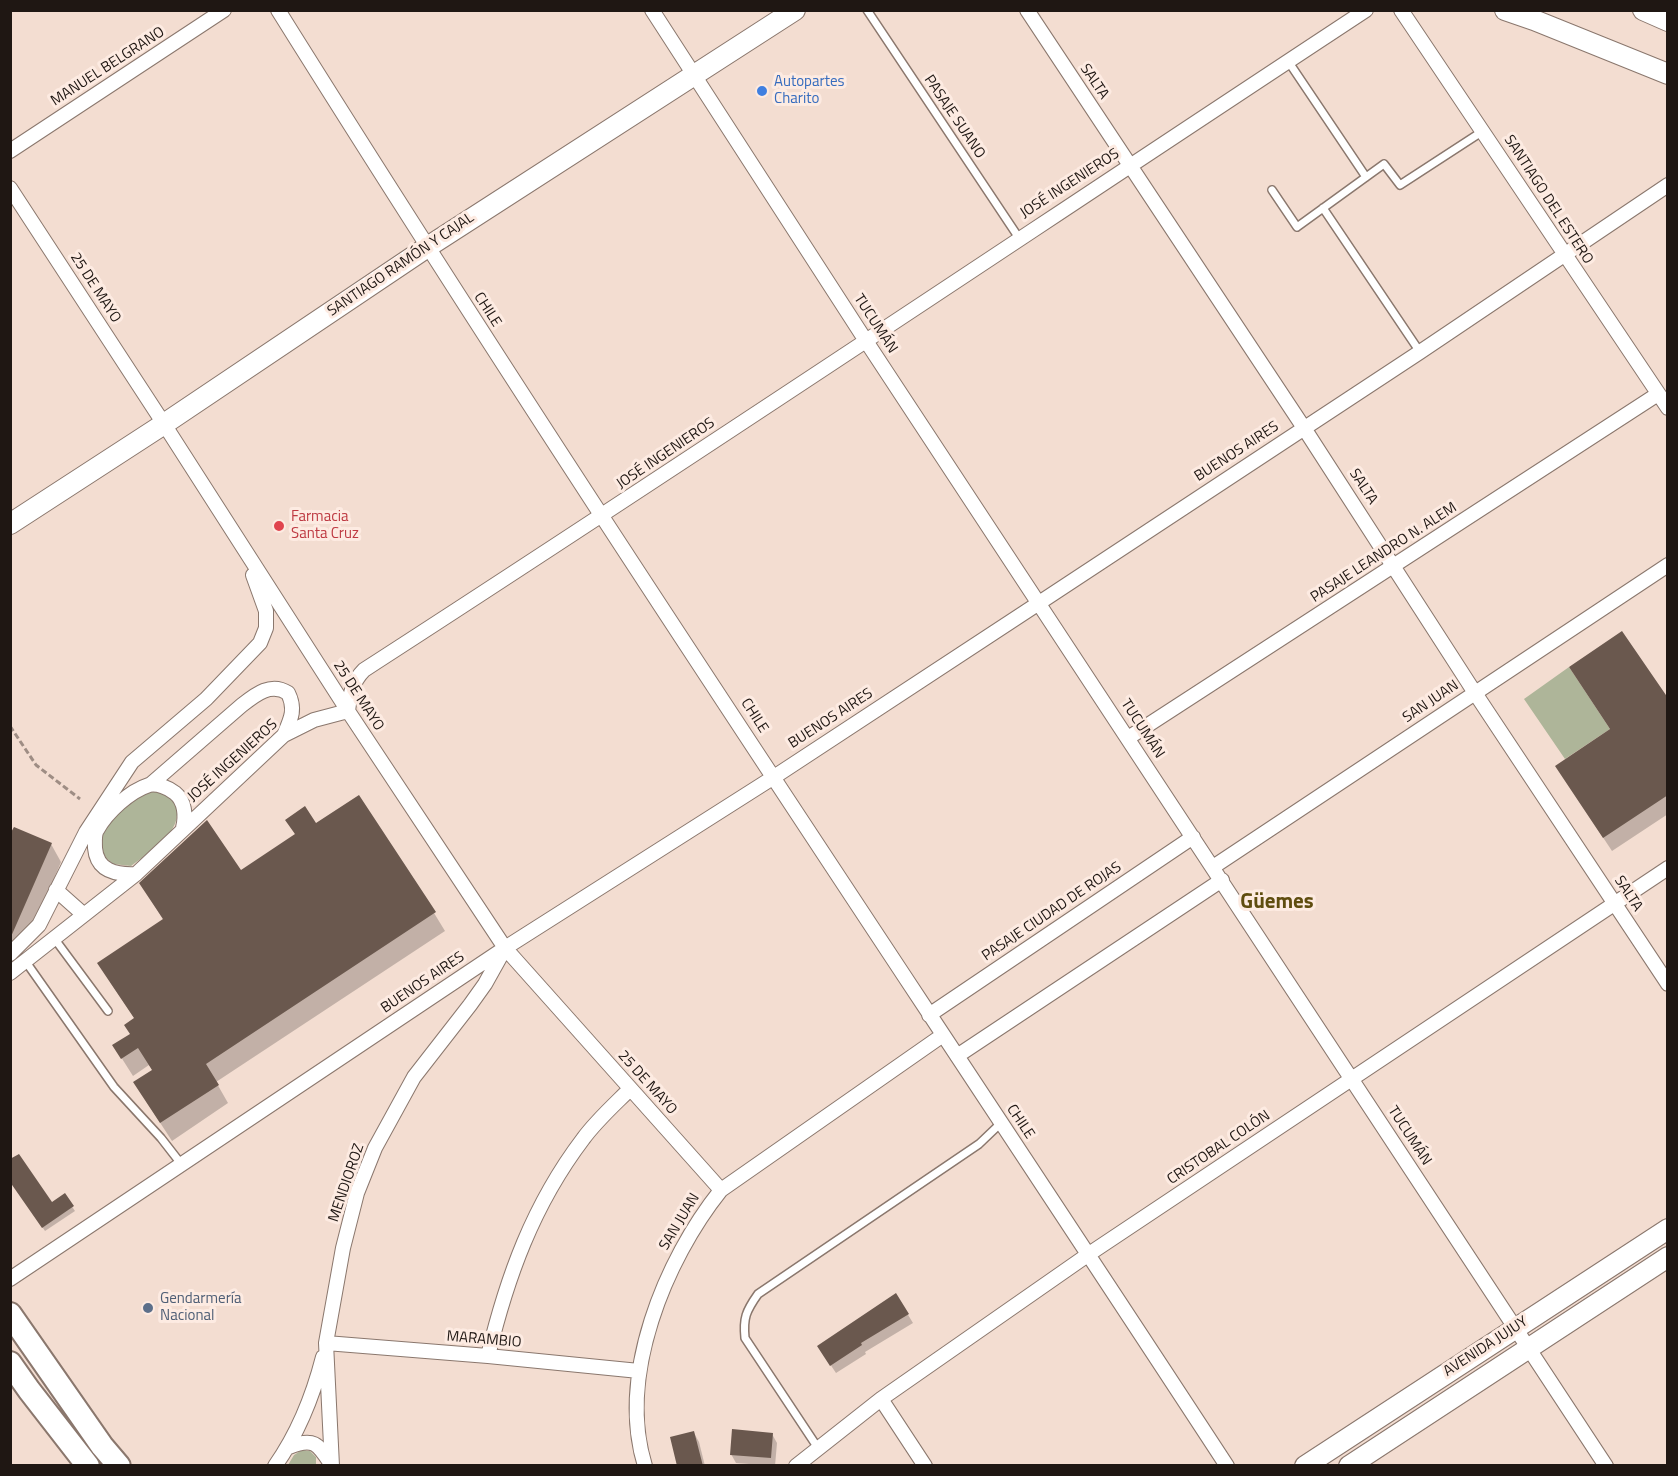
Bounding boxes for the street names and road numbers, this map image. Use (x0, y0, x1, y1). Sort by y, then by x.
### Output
street label: MANUEL BELGRANO (48, 24, 168, 110)
street label: SALTA (1076, 61, 1112, 103)
street label: PASAJE SUANO (919, 72, 989, 162)
street label: SANTIAGO DEL ESTERO (1500, 132, 1596, 268)
street label: JOSÉ INGENIEROS (1017, 145, 1123, 223)
street label: SANTIAGO RAMÓN Y CAJAL (324, 209, 478, 321)
street label: 25 DE MAYO (66, 250, 124, 326)
street label: CHILE (469, 289, 505, 331)
street label: TUCUMÁN (849, 291, 901, 357)
street label: JOSÉ INGENIEROS (613, 414, 719, 494)
street label: BUENOS AIRES (1191, 418, 1283, 486)
street label: SALTA (1345, 466, 1381, 508)
street label: PASAJE LEANDRO N. ALEM (1308, 499, 1460, 607)
street label: 25 DE MAYO (329, 658, 387, 734)
street label: SAN JUAN (1400, 677, 1462, 727)
street label: BUENOS AIRES (785, 685, 877, 753)
street label: CHILE (736, 695, 772, 737)
street label: TUCUMÁN (1116, 696, 1168, 762)
street label: JOSÉ INGENIEROS (184, 716, 282, 806)
street label: PASAJE CIUDAD DE ROJAS (979, 859, 1125, 965)
street label: SALTA (1610, 873, 1646, 915)
street label: BUENOS AIRES (378, 948, 468, 1018)
street label: 25 DE MAYO (614, 1047, 680, 1119)
street label: CHILE (1002, 1101, 1038, 1143)
street label: TUCUMÁN (1383, 1103, 1435, 1169)
street label: CRISTOBAL COLÓN (1164, 1107, 1274, 1189)
street label: MENDIOROZ (325, 1142, 369, 1224)
street label: SAN JUAN (656, 1190, 704, 1254)
street label: AVENIDA JUJUY (1440, 1313, 1532, 1381)
street label: MARAMBIO (446, 1328, 522, 1352)

